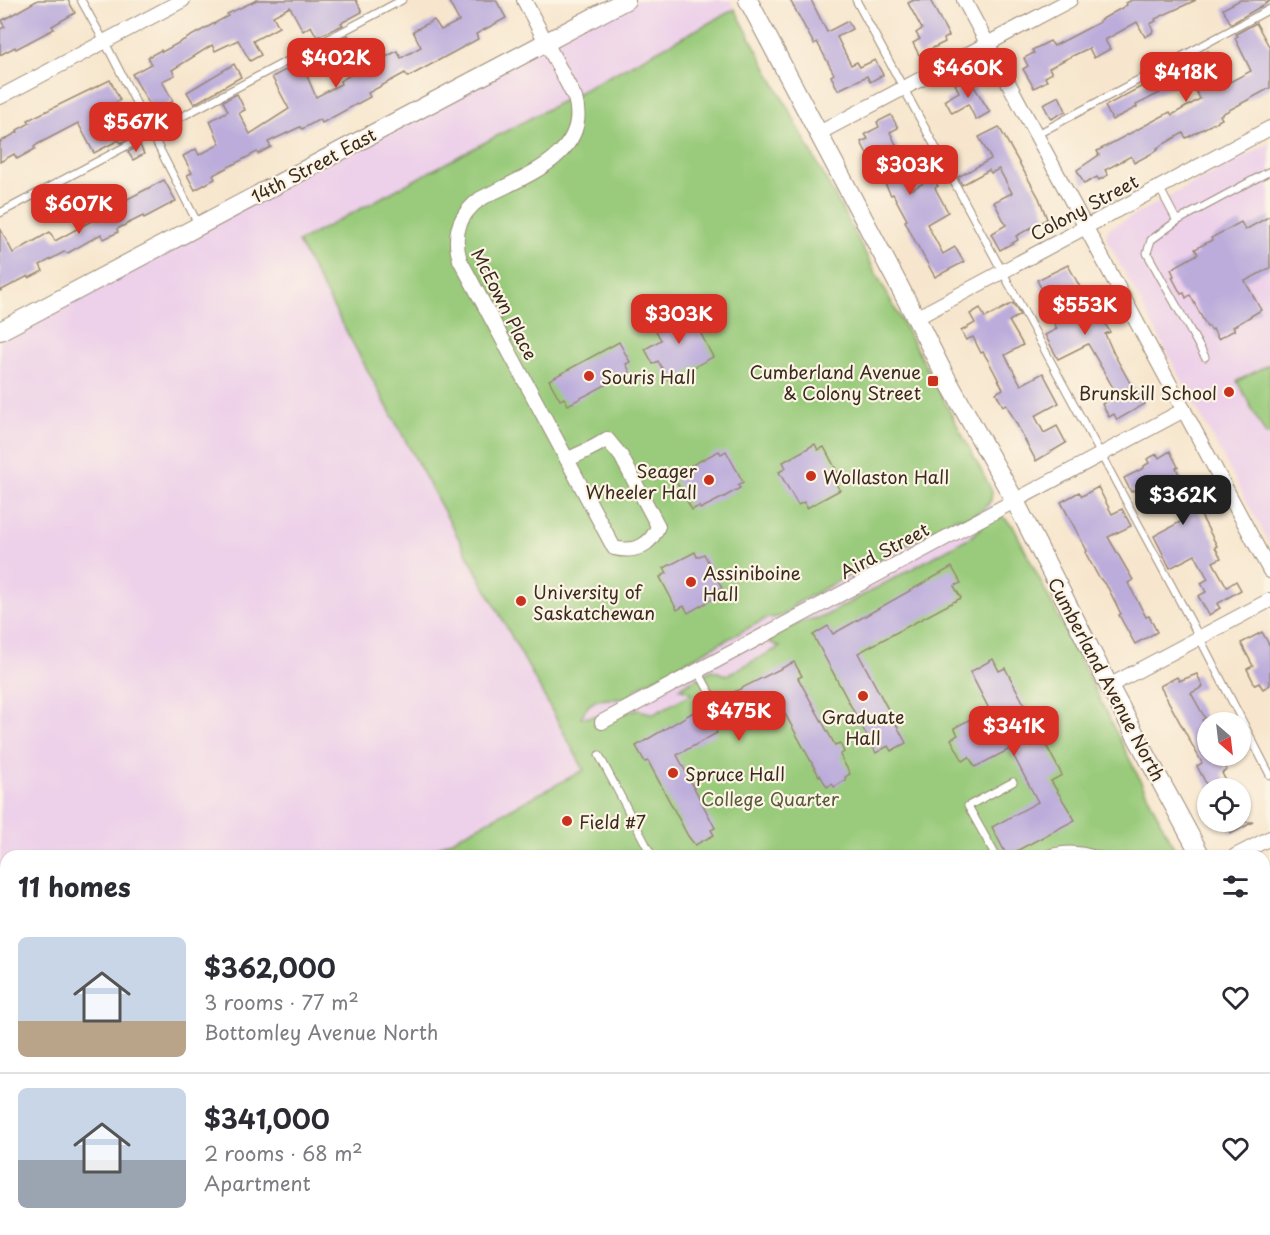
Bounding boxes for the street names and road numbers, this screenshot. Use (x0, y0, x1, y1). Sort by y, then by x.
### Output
street label: 14th Street East (246, 121, 380, 209)
street label: Colony Street (1025, 167, 1143, 247)
street label: McEown Place (465, 244, 545, 364)
street label: Aird Street (835, 515, 933, 585)
street label: Cumberland Avenue North (1042, 572, 1172, 786)

